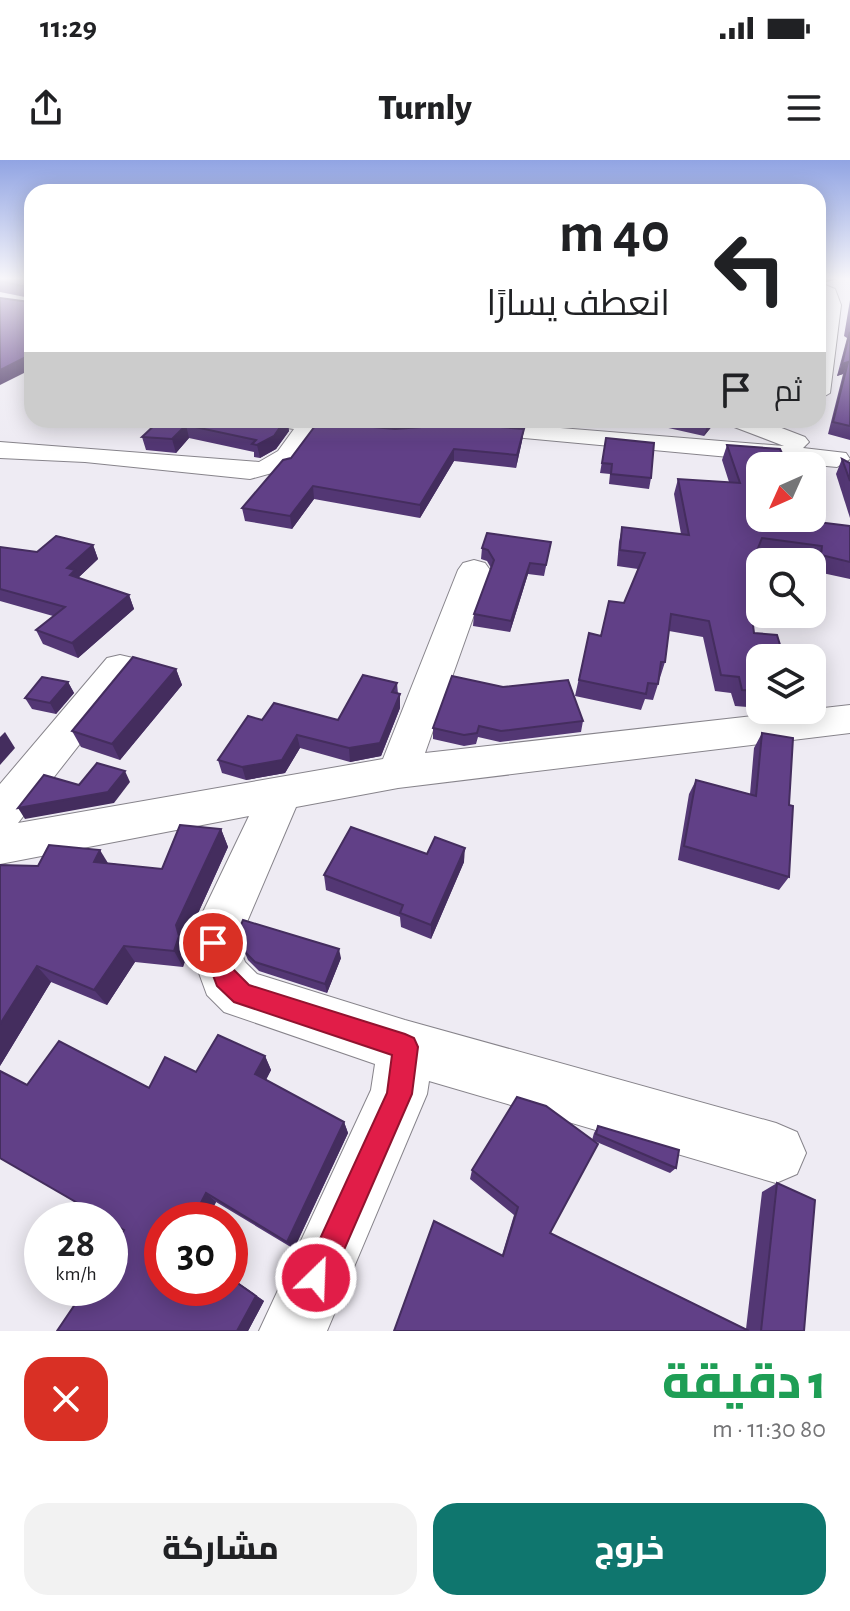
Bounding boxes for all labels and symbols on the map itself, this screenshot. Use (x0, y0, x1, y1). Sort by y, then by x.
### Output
north arrow (746, 452, 826, 532)
pin (179, 909, 247, 977)
speed limit sign: 30 (144, 1202, 248, 1306)
position arrow (274, 1236, 358, 1320)

